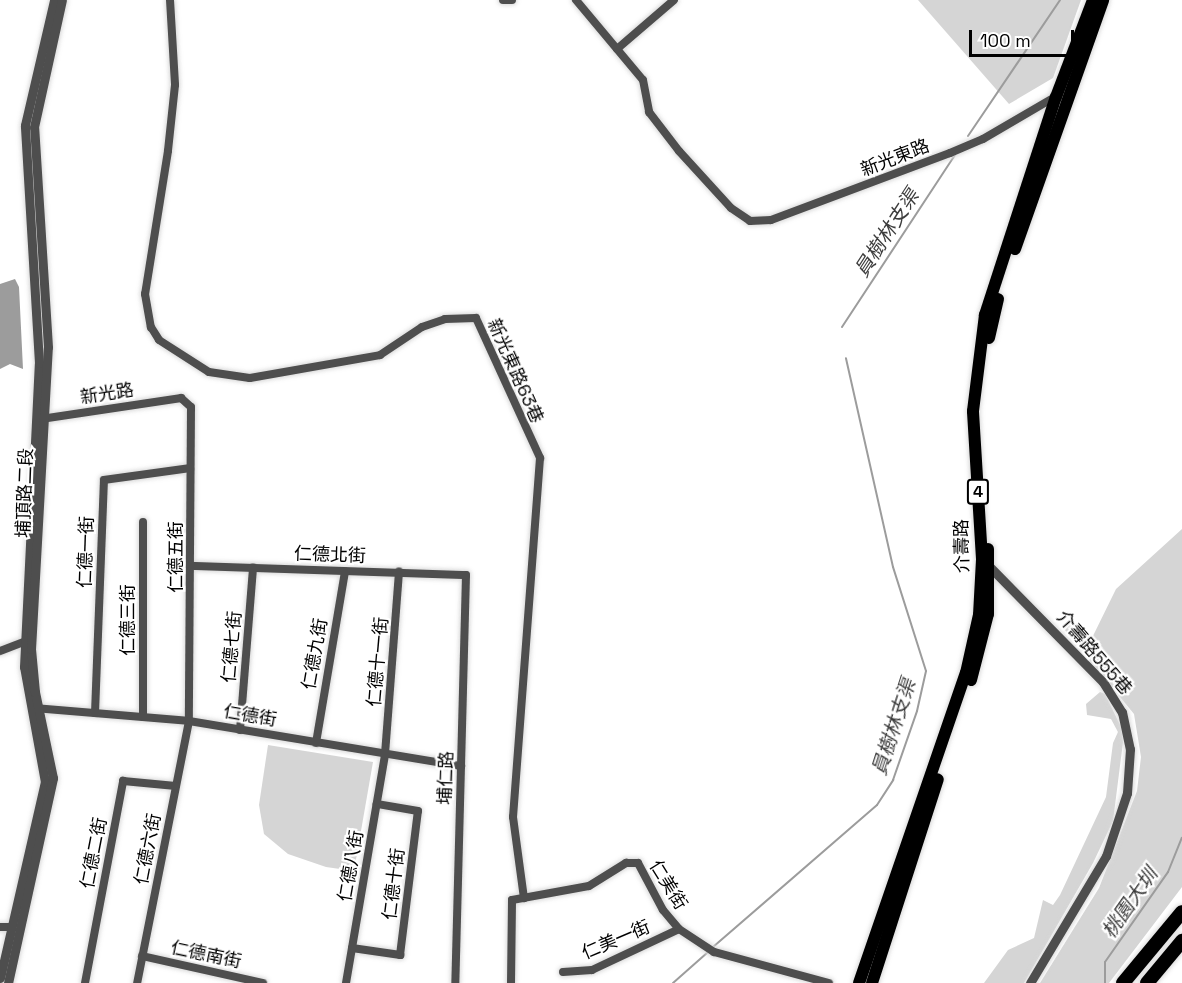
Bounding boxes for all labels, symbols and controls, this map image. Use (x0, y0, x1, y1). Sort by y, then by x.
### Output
scale bar (972, 18, 1077, 56)
text: 100 m (980, 29, 1031, 52)
street label: 新光東路 (858, 135, 932, 181)
water label: 員樹林支渠 (850, 185, 924, 281)
street label: 新光東路63巷 (482, 315, 548, 427)
street label: 新光路 (79, 379, 135, 409)
street label: 埔頂路二段 (13, 448, 37, 538)
road number: 4 (966, 479, 990, 505)
street label: 仁德一街 (74, 516, 98, 588)
street label: 介壽路 (951, 519, 973, 573)
street label: 仁德五街 (165, 521, 187, 593)
street label: 仁德北街 (294, 543, 366, 567)
street label: 仁德三街 (117, 584, 139, 656)
street label: 介壽路555巷 (1052, 607, 1136, 699)
street label: 仁德七街 (218, 610, 246, 684)
street label: 仁德十一街 (363, 616, 393, 708)
street label: 仁德九街 (298, 617, 332, 691)
water label: 員樹林支渠 (867, 676, 921, 778)
street label: 仁德街 (222, 701, 278, 731)
street label: 埔仁路 (434, 751, 458, 805)
street label: 仁德六街 (131, 812, 165, 886)
street label: 仁德二街 (77, 816, 111, 890)
street label: 仁德八街 (334, 829, 368, 903)
street label: 仁德十街 (379, 847, 409, 921)
street label: 仁美街 (645, 856, 691, 914)
water label: 桃園大圳 (1097, 863, 1163, 943)
street label: 仁美一街 (579, 916, 653, 964)
street label: 仁德南街 (169, 937, 243, 973)

